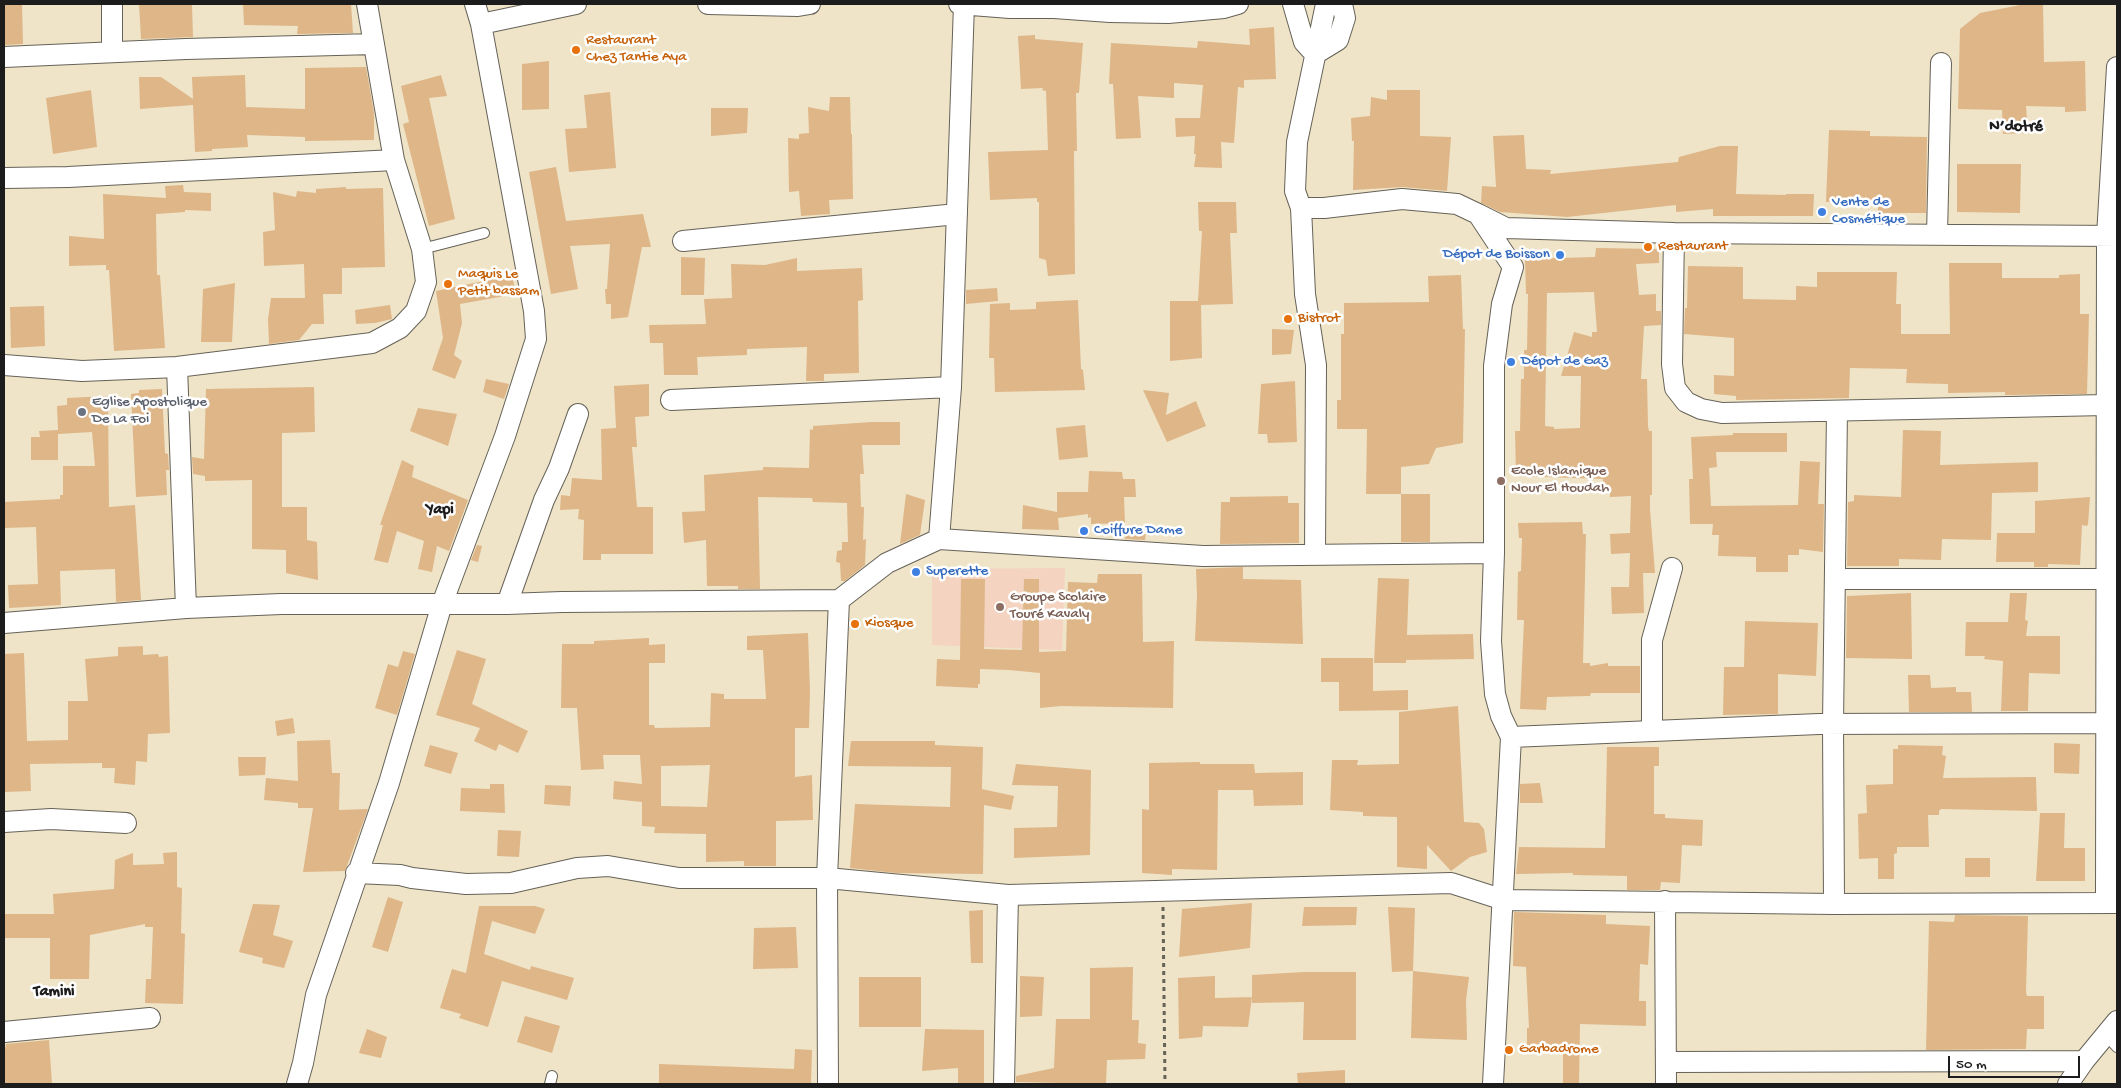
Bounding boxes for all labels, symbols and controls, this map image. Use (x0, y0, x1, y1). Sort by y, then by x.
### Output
place label: Restaurant Chez Tantie Aya (586, 32, 687, 67)
marker: Restaurant Chez Tantie Aya (570, 44, 582, 56)
district label: N’dotré (1989, 118, 2043, 138)
place label: Vente de Cosmétique (1832, 194, 1905, 229)
marker: Vente de Cosmétique (1816, 206, 1828, 218)
place label: Restaurant (1658, 238, 1727, 256)
marker: Restaurant (1642, 241, 1654, 253)
place label: Dépot de Boisson (1443, 246, 1550, 264)
marker: Dépot de Boisson (1554, 249, 1566, 261)
place label: Maquis Le Petit bassam (458, 266, 539, 301)
marker: Maquis Le Petit bassam (442, 278, 454, 290)
place label: Bistrot (1298, 310, 1340, 328)
marker: Bistrot (1282, 313, 1294, 325)
place label: Dépot de Gaz (1521, 353, 1608, 371)
marker: Dépot de Gaz (1505, 356, 1517, 368)
place label: Eglise Apostolique De La Foi (92, 394, 207, 429)
marker: Eglise Apostolique De La Foi (76, 406, 88, 418)
place label: Ecole Islamique Nour El Houdah (1511, 463, 1609, 498)
marker: Ecole Islamique Nour El Houdah (1495, 475, 1507, 487)
district label: Yapi (426, 501, 454, 521)
place label: Coiffure Dame (1094, 522, 1182, 540)
marker: Coiffure Dame (1078, 525, 1090, 537)
place label: Superette (926, 563, 988, 581)
marker: Superette (910, 566, 922, 578)
place label: Groupe Scolaire Touré Kavaly (1010, 589, 1106, 624)
marker: Groupe Scolaire Touré Kavaly (994, 601, 1006, 613)
place label: Kiosque (865, 615, 914, 633)
marker: Kiosque (849, 618, 861, 630)
district label: Tamini (34, 983, 74, 1003)
place label: Garbadrome (1519, 1041, 1599, 1059)
marker: Garbadrome (1503, 1044, 1515, 1056)
scale bar (1951, 1046, 2084, 1078)
text: 50 m (1956, 1056, 1987, 1074)

